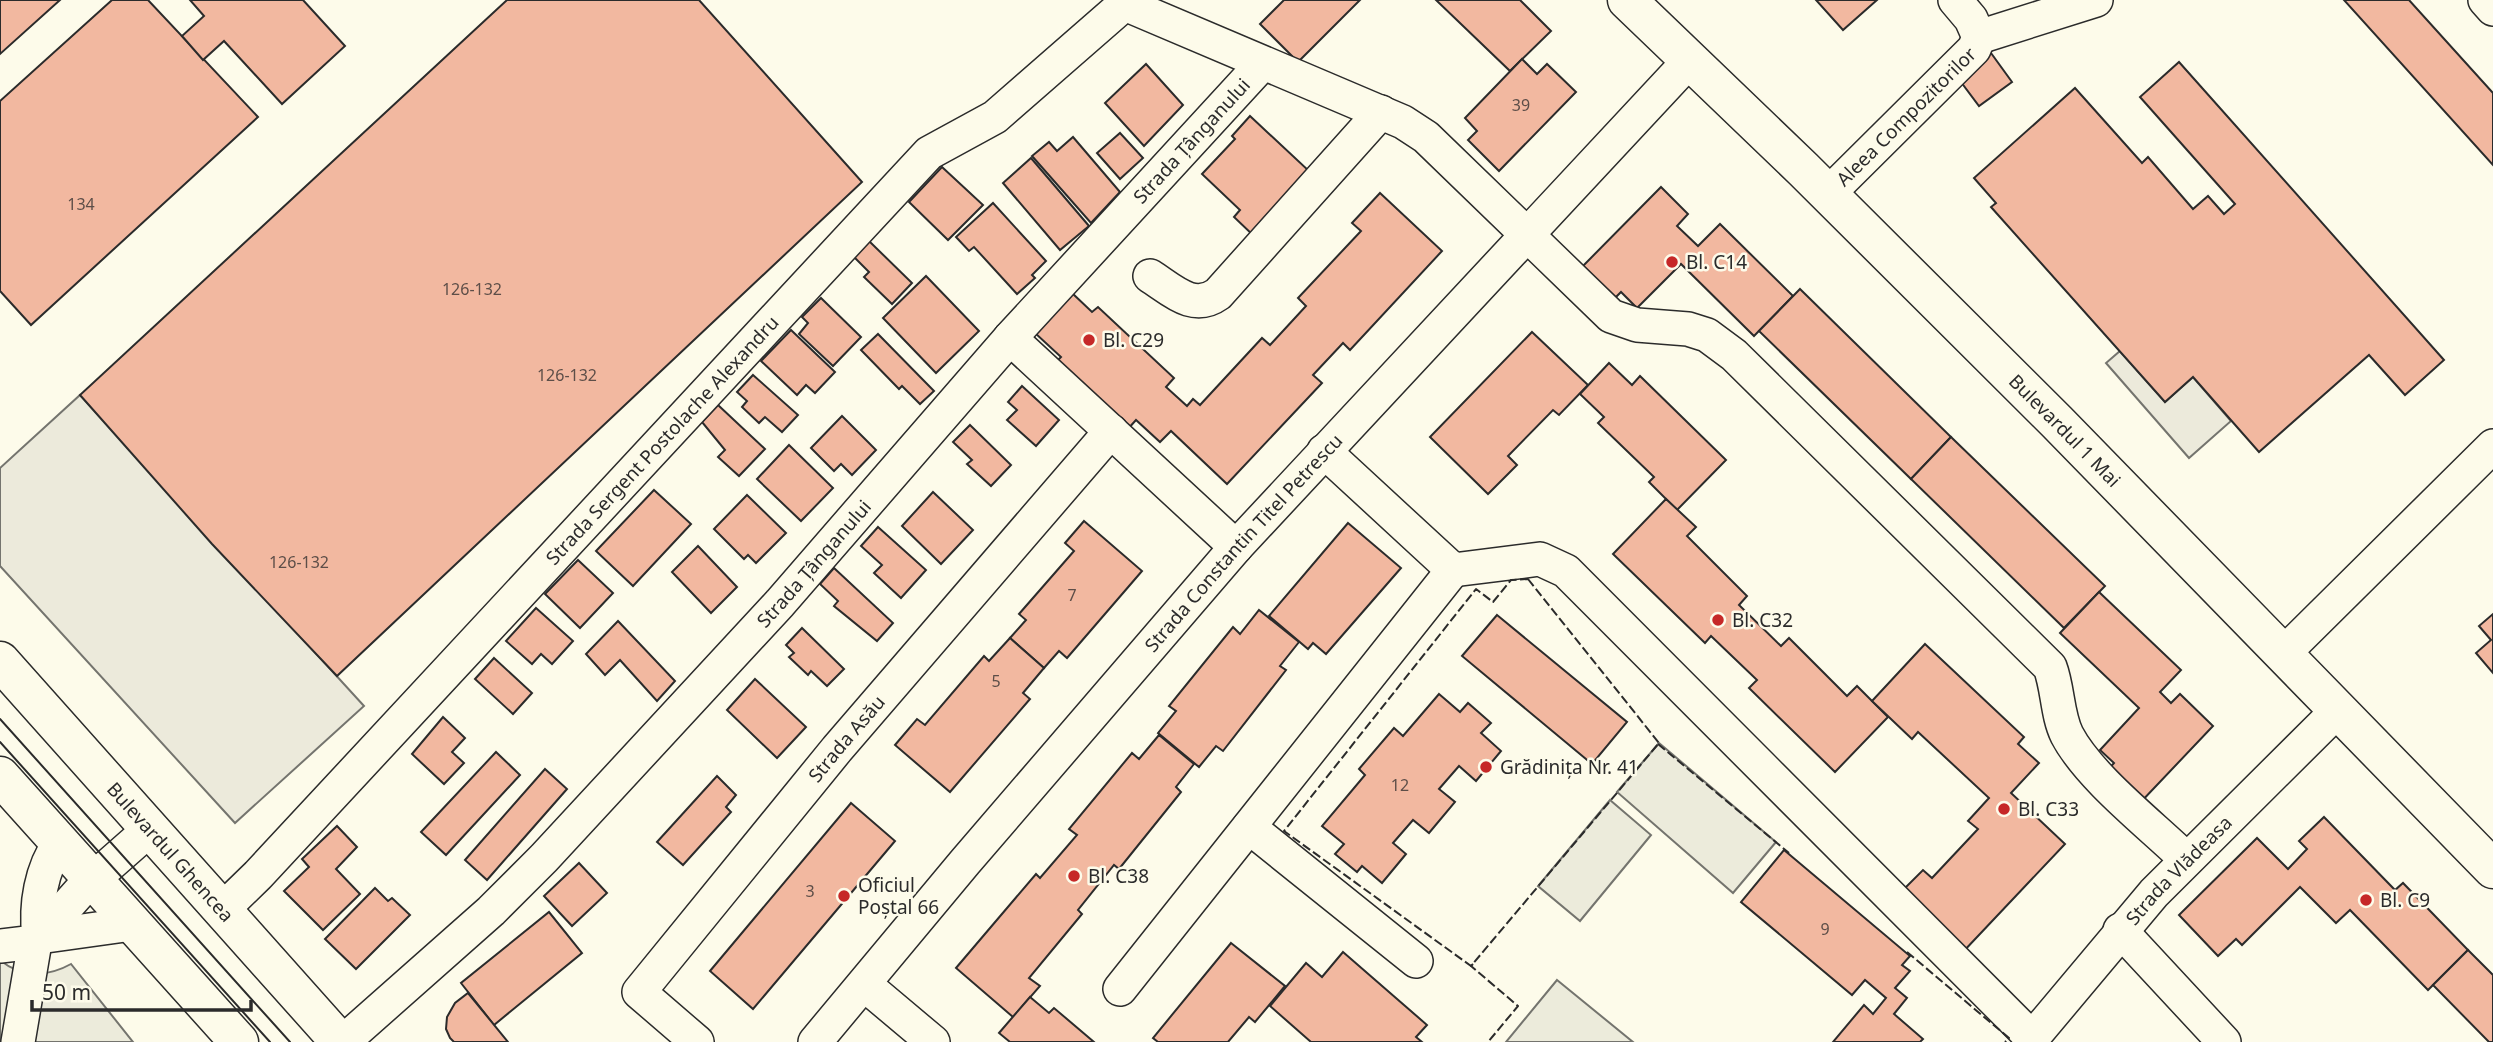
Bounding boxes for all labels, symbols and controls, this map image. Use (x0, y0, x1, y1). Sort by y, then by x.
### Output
street label: Aleea Compozitorilor (1830, 41, 1982, 192)
street label: Strada Țânganului (1127, 72, 1256, 209)
house number: 39 (1512, 94, 1530, 116)
house number: 134 (67, 193, 95, 215)
place label: Bl. C14 (1686, 249, 1747, 275)
marker: Bl. C14 (1664, 254, 1680, 270)
house number: 126-132 (442, 278, 502, 300)
street label: Strada Sergent Postolache Alexandru (540, 310, 785, 570)
place label: Bl. C29 (1103, 327, 1164, 353)
marker: Bl. C29 (1081, 332, 1097, 348)
house number: 126-132 (537, 364, 597, 386)
street label: Bulevardul 1 Mai (2003, 368, 2126, 493)
street label: Strada Constantin Titel Petrescu (1139, 428, 1348, 657)
street label: Strada Țânganului (751, 494, 877, 633)
house number: 126-132 (269, 551, 329, 573)
house number: 7 (1067, 584, 1077, 606)
place label: Bl. C32 (1732, 607, 1793, 633)
marker: Bl. C32 (1710, 612, 1726, 628)
house number: 5 (991, 670, 1001, 692)
street label: Strada Asău (802, 690, 891, 788)
place label: Grădinița Nr. 41 (1500, 754, 1639, 780)
marker: Grădinița Nr. 41 (1478, 759, 1494, 775)
house number: 12 (1391, 774, 1409, 796)
street label: Bulevardul Ghencea (101, 777, 240, 927)
place label: Bl. C33 (2018, 796, 2079, 822)
marker: Bl. C33 (1996, 801, 2012, 817)
street label: Strada Vlădeasa (2120, 810, 2237, 930)
place label: Bl. C38 (1088, 863, 1149, 889)
marker: Bl. C38 (1066, 868, 1082, 884)
place label: Oficiul Poștal 66 (858, 872, 939, 920)
house number: 3 (805, 880, 815, 902)
place label: Bl. C9 (2380, 887, 2430, 913)
marker: Oficiul Poștal 66 (836, 888, 852, 904)
marker: Bl. C9 (2358, 892, 2374, 908)
house number: 9 (1820, 918, 1830, 940)
scale bar (32, 968, 250, 1012)
text: 50 m (42, 978, 91, 1006)

